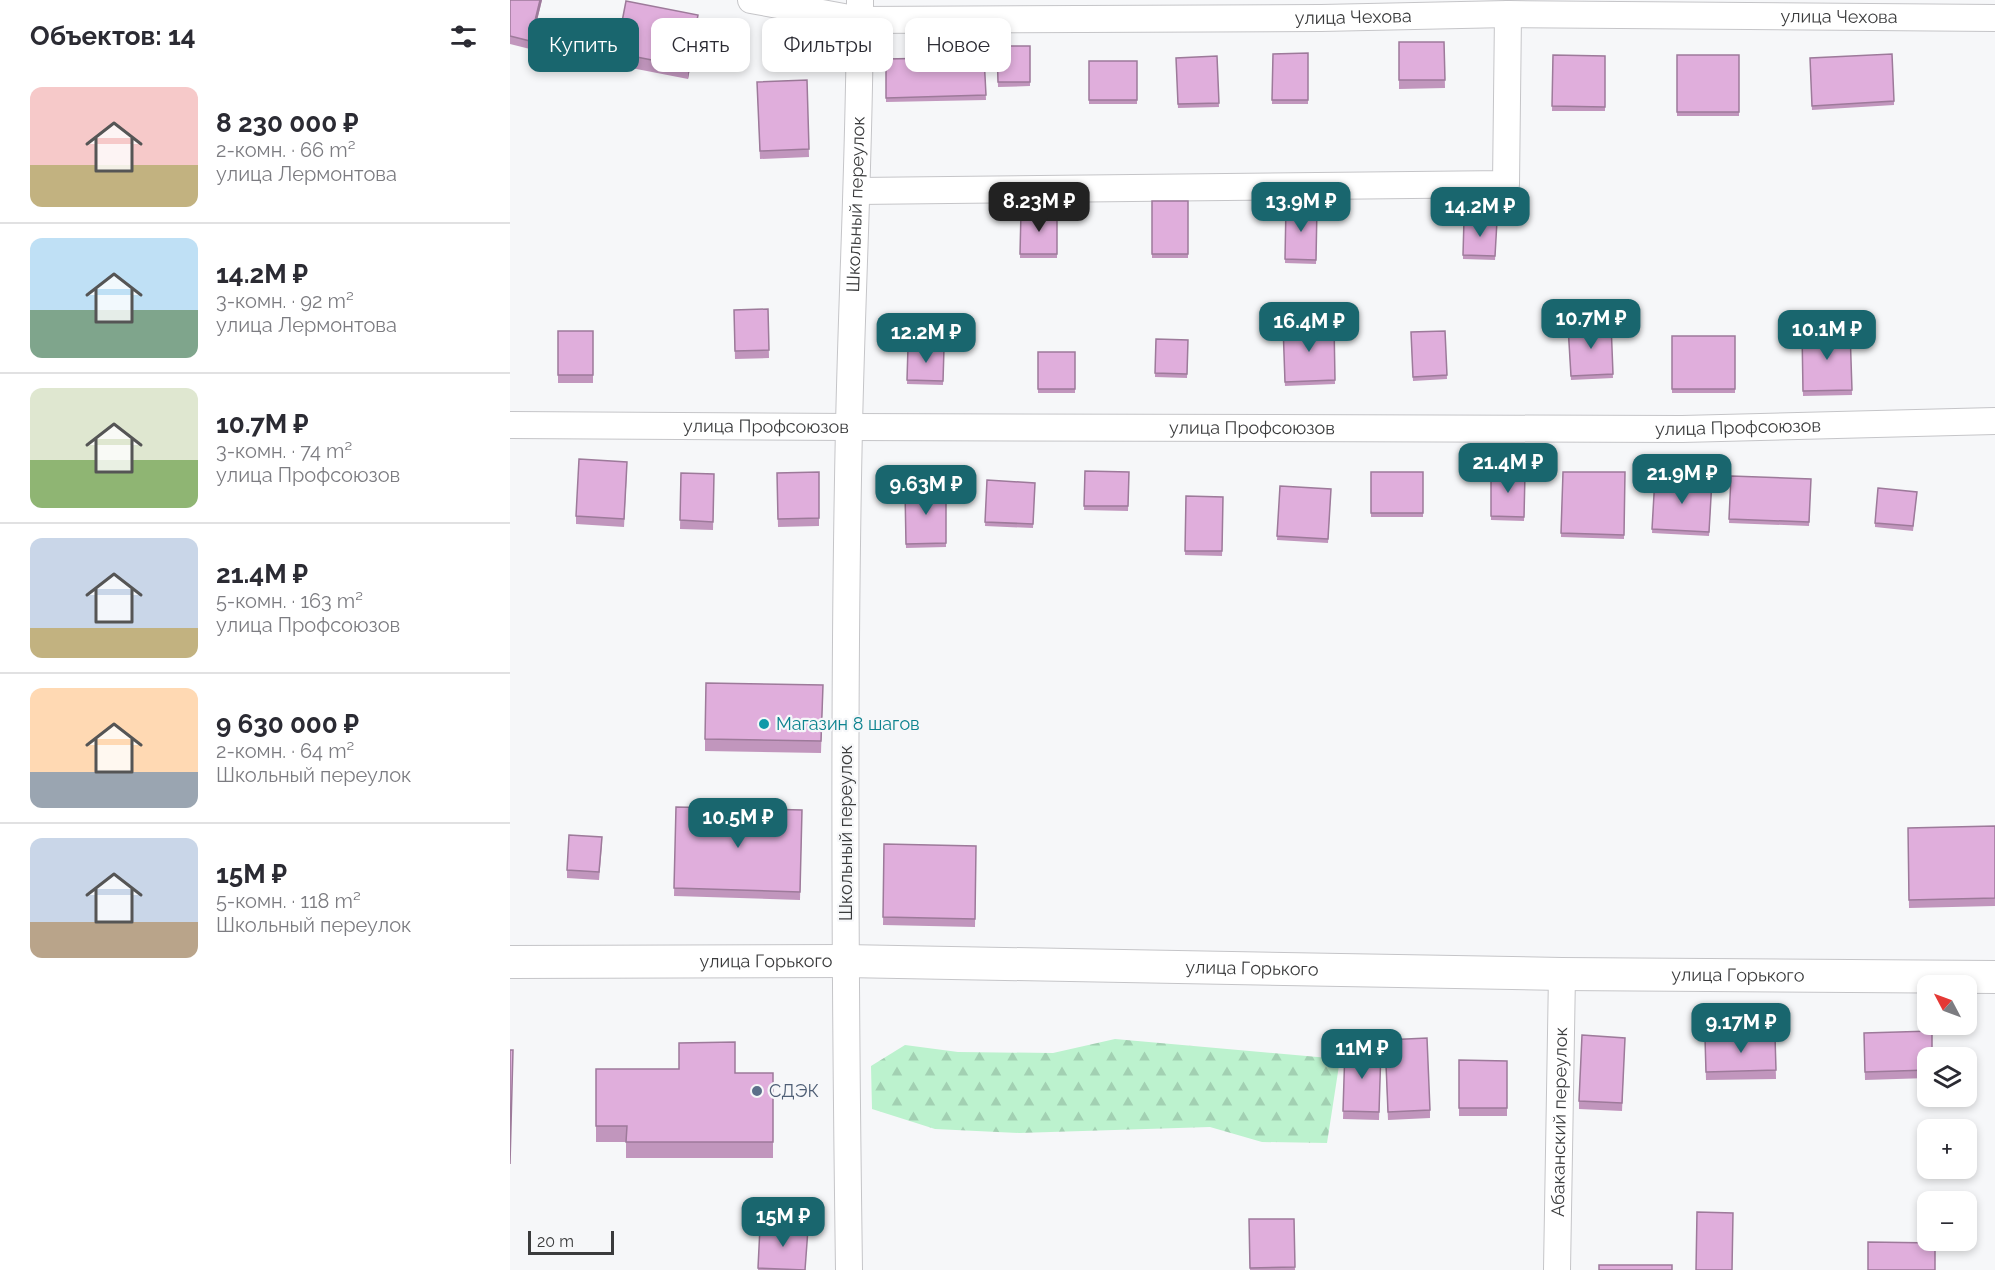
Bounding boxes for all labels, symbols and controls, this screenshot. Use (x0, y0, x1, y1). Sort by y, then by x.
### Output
street label: улица Чехова (1295, 5, 1412, 28)
street label: улица Чехова (1781, 5, 1898, 27)
chip: Купить (528, 18, 639, 72)
chip: Снять (651, 18, 750, 72)
chip: Фильтры (762, 18, 893, 72)
chip: Новое (905, 18, 1011, 72)
icon: filters (447, 20, 480, 53)
text: Объектов: 14 (30, 21, 196, 51)
text: 8 230 000 ₽ (216, 108, 359, 138)
icon: home (78, 111, 150, 183)
street label: Школьный переулок (842, 116, 868, 293)
text: 2-комн. · 66 m² (216, 138, 355, 162)
text: улица Лермонтова (216, 162, 397, 186)
pin: 8.23M ₽ (984, 182, 1094, 233)
pin: 13.9M ₽ (1246, 182, 1356, 233)
pin: 14.2M ₽ (1425, 187, 1535, 238)
text: 8.23M ₽ (1003, 189, 1075, 213)
text: 13.9M ₽ (1265, 189, 1337, 213)
text: 14.2M ₽ (1445, 194, 1515, 218)
text: 14.2M ₽ (216, 259, 308, 289)
icon: home (78, 262, 150, 334)
text: 3-комн. · 92 m² (216, 289, 354, 313)
pin: 10.7M ₽ (1536, 299, 1646, 350)
pin: 16.4M ₽ (1254, 302, 1364, 353)
text: 10.7M ₽ (1555, 306, 1627, 330)
text: 16.4M ₽ (1273, 309, 1345, 333)
pin: 10.1M ₽ (1772, 310, 1882, 361)
text: улица Лермонтова (216, 313, 397, 337)
pin: 12.2M ₽ (871, 313, 981, 364)
text: 10.1M ₽ (1792, 317, 1862, 341)
text: 12.2M ₽ (891, 320, 961, 344)
text: 10.7M ₽ (216, 409, 309, 439)
icon: home (78, 412, 150, 484)
street label: улица Профсоюзов (1655, 414, 1821, 439)
street label: улица Профсоюзов (683, 415, 849, 437)
street label: улица Профсоюзов (1169, 417, 1335, 438)
text: 3-комн. · 74 m² (216, 439, 352, 463)
pin: 21.4M ₽ (1453, 443, 1563, 494)
text: 21.4M ₽ (1473, 450, 1543, 474)
pin: 21.9M ₽ (1627, 454, 1737, 505)
text: 21.9M ₽ (1646, 461, 1718, 485)
text: улица Профсоюзов (216, 463, 400, 487)
pin: 9.63M ₽ (871, 465, 981, 516)
text: 9.63M ₽ (889, 472, 963, 496)
text: 21.4M ₽ (216, 559, 308, 589)
icon: home (78, 562, 150, 634)
text: 5-комн. · 163 m² (216, 589, 363, 613)
text: улица Профсоюзов (216, 613, 400, 637)
text: 9 630 000 ₽ (216, 709, 359, 739)
icon: home (78, 712, 150, 784)
place label: Магазин 8 шагов (776, 713, 920, 734)
marker: Магазин 8 шагов (757, 717, 771, 731)
text: 2-комн. · 64 m² (216, 739, 354, 763)
street label: Школьный переулок (835, 745, 856, 921)
text: Школьный переулок (216, 763, 412, 787)
pin: 10.5M ₽ (683, 798, 793, 849)
text: 10.5M ₽ (702, 805, 774, 829)
text: 15M ₽ (216, 859, 287, 889)
icon: home (78, 862, 150, 934)
text: 5-комн. · 118 m² (216, 889, 361, 913)
text: Школьный переулок (216, 913, 412, 937)
street label: улица Горького (699, 950, 833, 971)
street label: улица Горького (1185, 956, 1319, 980)
street label: улица Горького (1671, 964, 1805, 986)
north arrow (1917, 975, 1977, 1035)
map controls (1917, 975, 1977, 1251)
pin: 9.17M ₽ (1686, 1003, 1796, 1054)
text: 9.17M ₽ (1705, 1010, 1777, 1034)
street label: Абаканский переулок (1547, 1027, 1571, 1217)
pin: 11M ₽ (1320, 1029, 1404, 1080)
text: 11M ₽ (1335, 1036, 1389, 1060)
button: layers (1917, 1047, 1977, 1107)
place label: СДЭК (769, 1080, 819, 1101)
marker: СДЭК (750, 1084, 764, 1098)
button: + (1917, 1119, 1977, 1179)
button: − (1917, 1191, 1977, 1251)
pin: 15M ₽ (741, 1197, 825, 1248)
text: 15M ₽ (756, 1204, 810, 1228)
scale bar (528, 1228, 614, 1256)
text: 20 m (537, 1232, 574, 1251)

